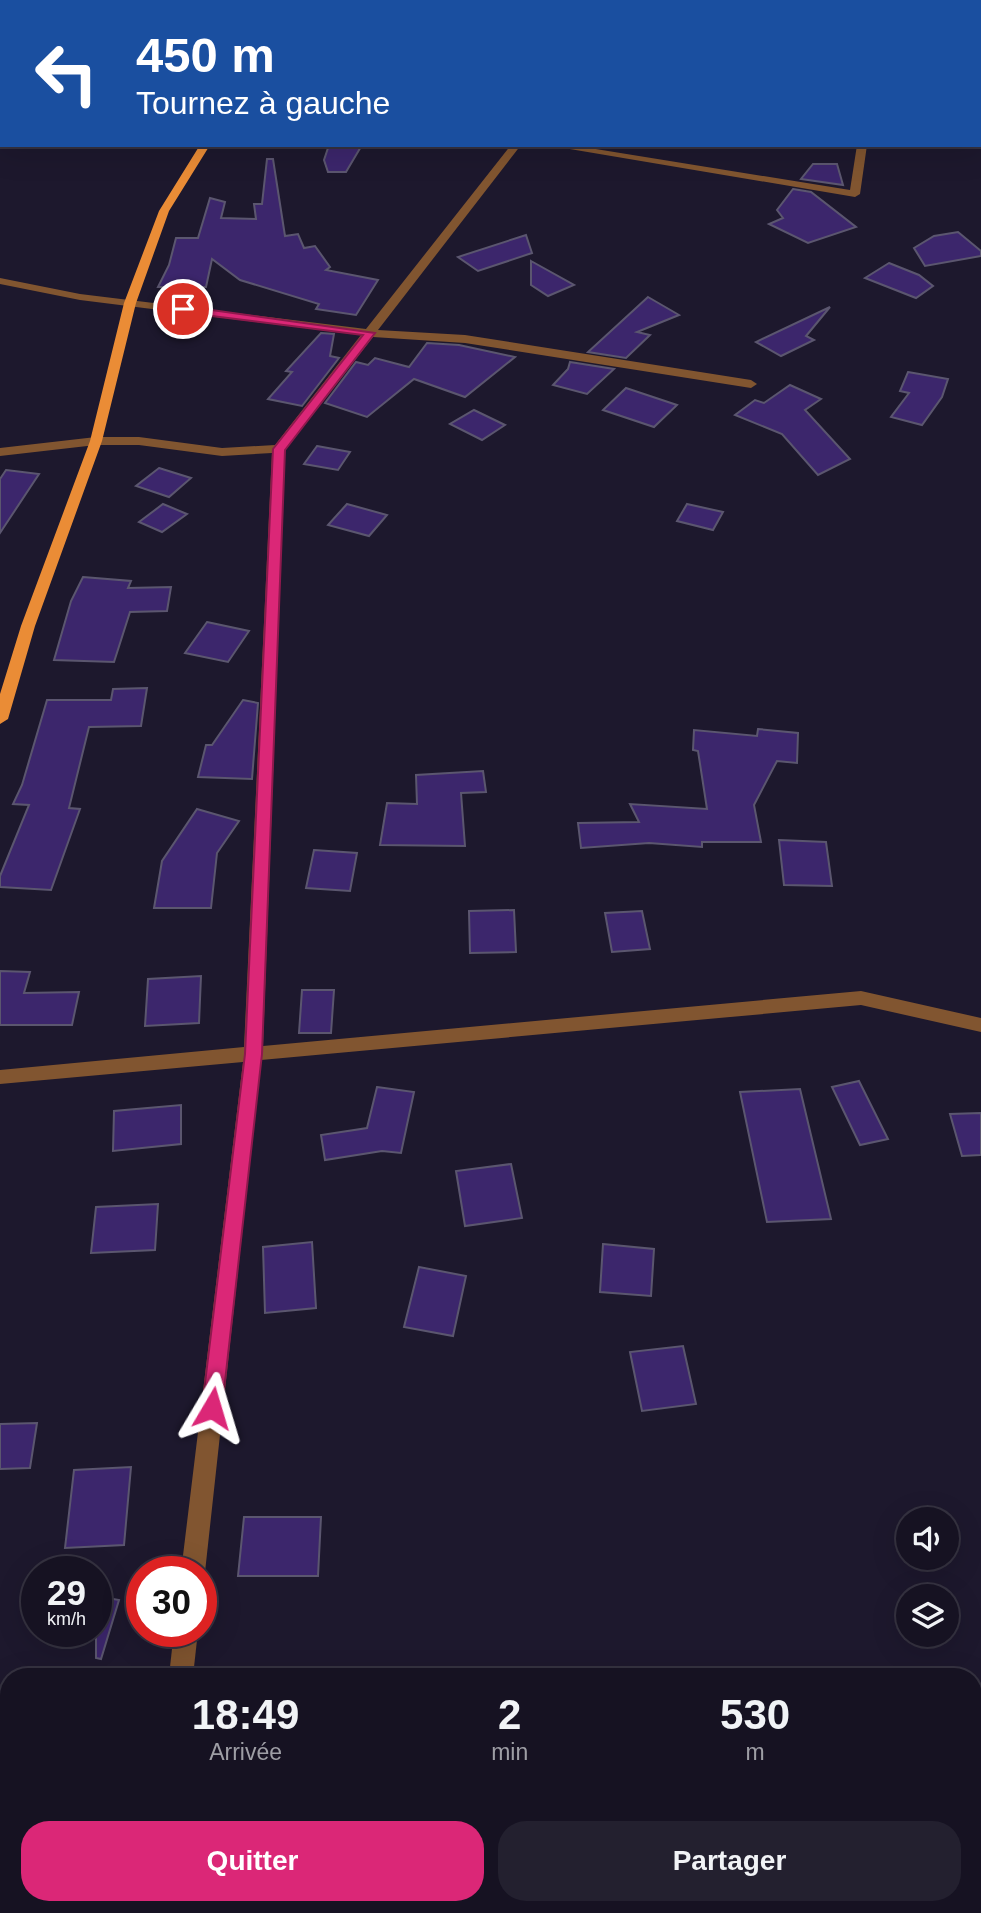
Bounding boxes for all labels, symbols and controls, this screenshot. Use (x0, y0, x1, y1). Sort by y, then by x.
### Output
icon: left (21, 28, 112, 119)
text: 450 m (136, 28, 275, 82)
text: Tournez à gauche (136, 85, 390, 121)
pin (153, 279, 213, 339)
icon: arrive (164, 290, 202, 328)
position arrow (175, 1371, 249, 1445)
map controls (896, 1507, 959, 1647)
button: sound (896, 1507, 959, 1570)
speed limit sign: 30 (126, 1556, 217, 1647)
text: 29 (47, 1573, 86, 1612)
button: layers (896, 1584, 959, 1647)
text: km/h (47, 1609, 86, 1629)
text: 18:49 (192, 1691, 299, 1738)
text: 2 (498, 1691, 521, 1738)
text: 530 (720, 1691, 790, 1738)
text: Arrivée (209, 1739, 282, 1765)
text: min (491, 1739, 528, 1765)
text: m (746, 1739, 765, 1765)
button: Quitter (21, 1821, 484, 1901)
button: Partager (498, 1821, 961, 1901)

